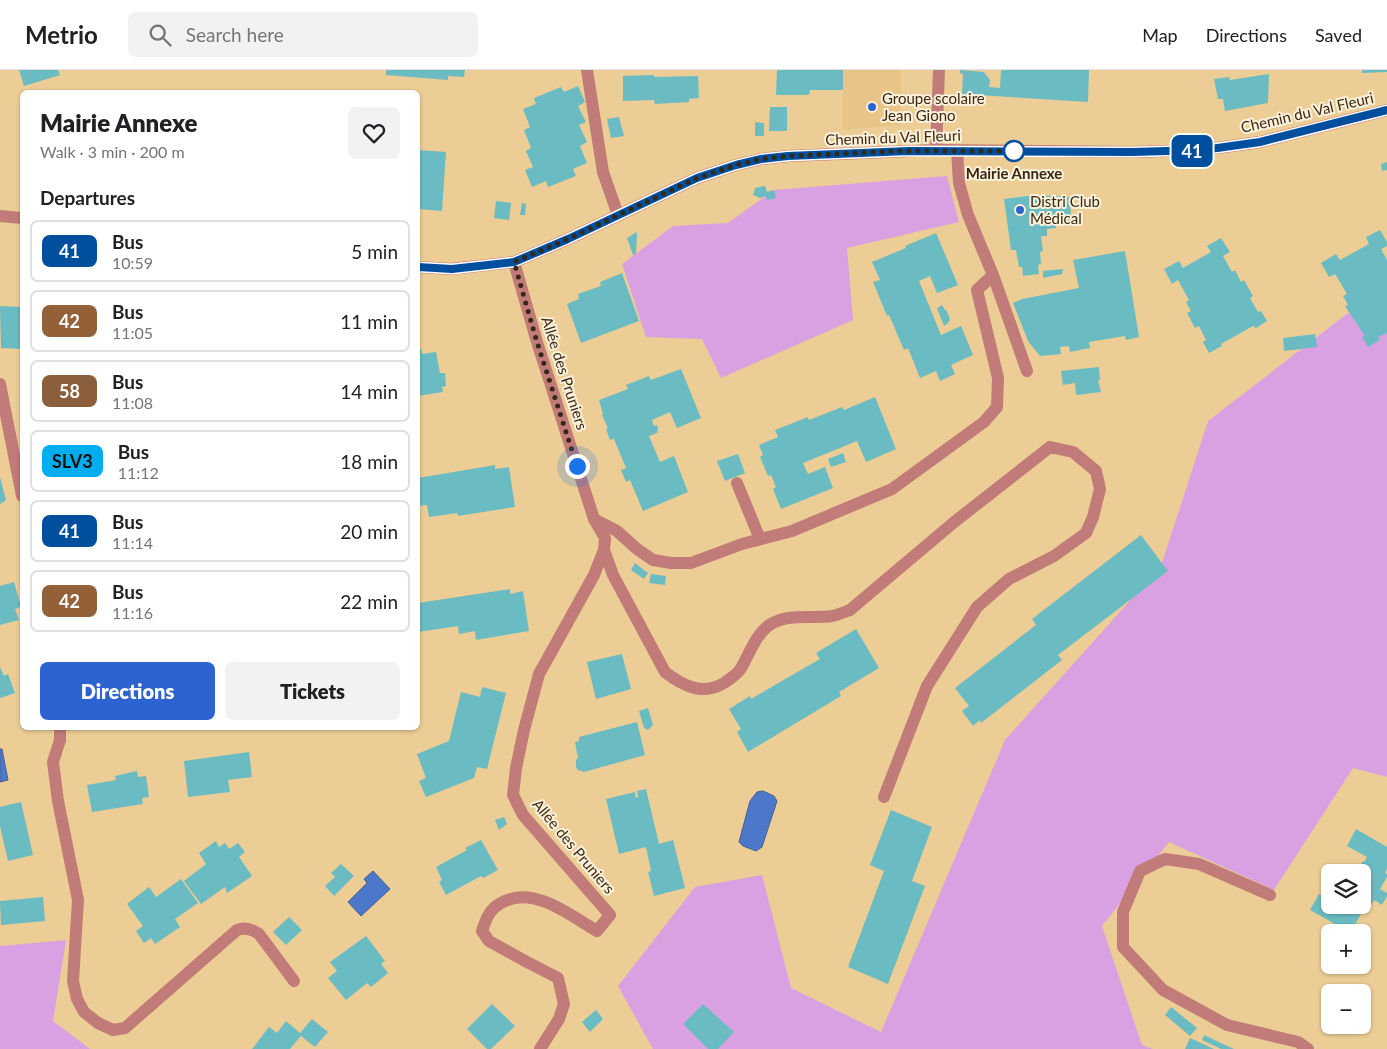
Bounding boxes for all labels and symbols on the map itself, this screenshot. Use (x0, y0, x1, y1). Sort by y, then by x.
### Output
street label: Chemin du Val Fleuri (1239, 88, 1375, 136)
place label: Groupe scolaire Jean Giono (882, 89, 985, 124)
marker: Groupe scolaire Jean Giono (866, 101, 878, 113)
street label: Chemin du Val Fleuri (825, 126, 961, 148)
line badge: 41 (1170, 135, 1214, 167)
marker: Mairie Annexe (1003, 140, 1025, 162)
place label: Mairie Annexe (966, 164, 1062, 182)
place label: Distri Club Médical (1030, 192, 1100, 227)
marker: Distri Club Médical (1014, 204, 1026, 216)
street label: Allée des Pruniers (538, 314, 592, 432)
your location (565, 454, 590, 479)
street label: Allée des Pruniers (529, 795, 619, 897)

